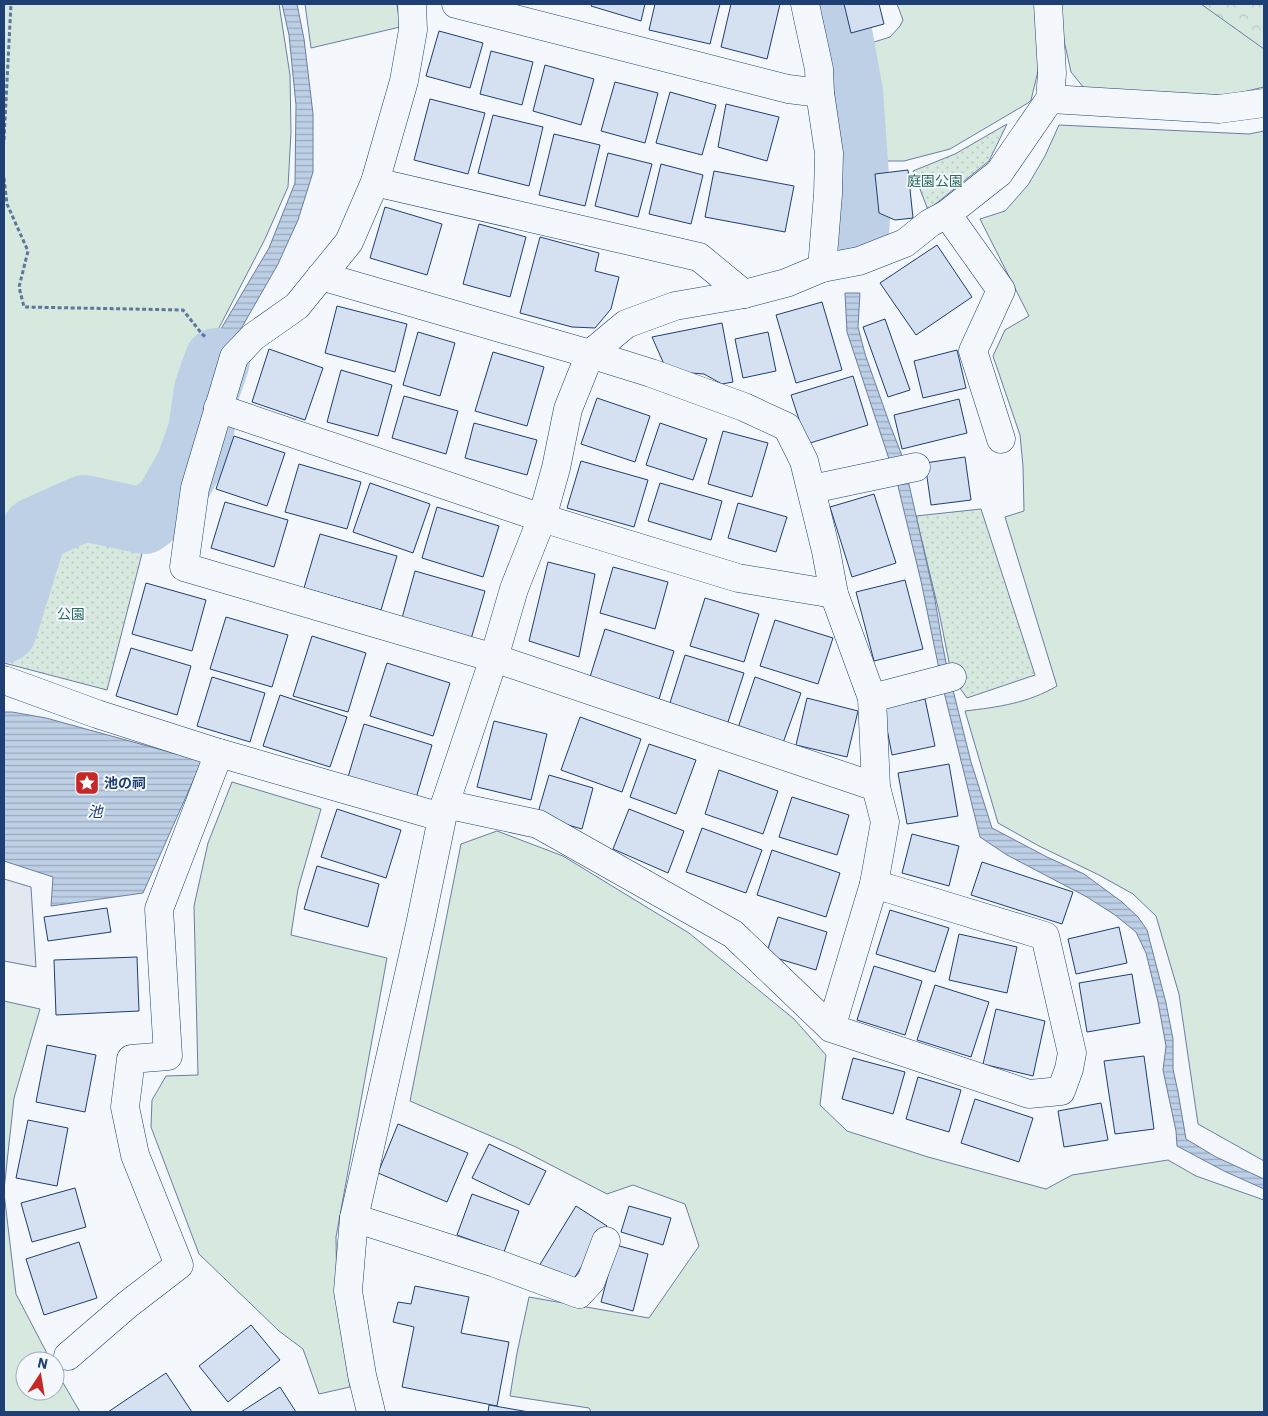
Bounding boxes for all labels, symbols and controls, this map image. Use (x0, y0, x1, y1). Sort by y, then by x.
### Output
park label: 庭園公園 (907, 172, 963, 190)
park label: 公園 (57, 605, 85, 623)
place icon: 池の祠 (74, 770, 100, 796)
place label: 池の祠 (104, 774, 146, 792)
water label: 池 (87, 802, 104, 821)
north arrow (15, 1351, 65, 1401)
text: N (36, 1353, 50, 1373)

